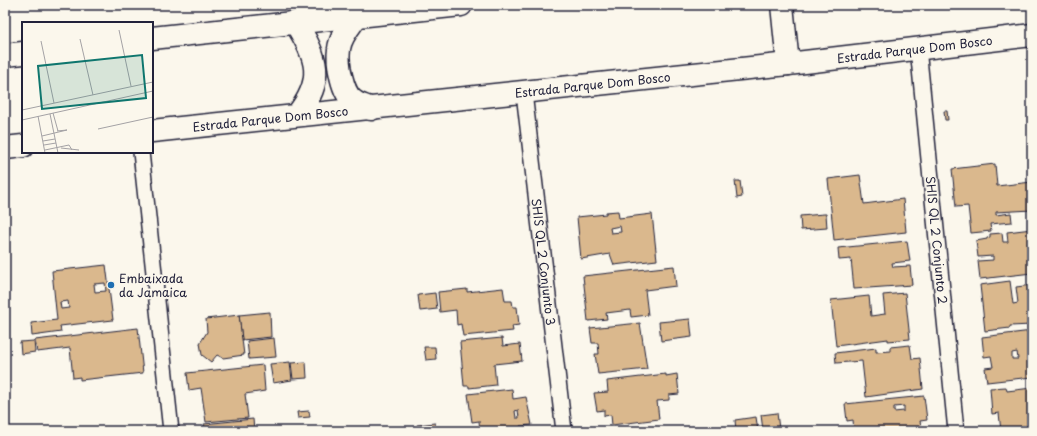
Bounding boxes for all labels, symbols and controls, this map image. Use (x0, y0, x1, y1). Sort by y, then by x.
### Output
inset map (22, 22, 153, 153)
street label: Estrada Parque Dom Bosco (836, 31, 994, 67)
street label: Estrada Parque Dom Bosco (514, 67, 672, 102)
street label: Estrada Parque Dom Bosco (192, 101, 349, 136)
street label: SHIS QL 2 Conjunto 2 (922, 175, 952, 305)
street label: SHIS QL 2 Conjunto 3 (528, 197, 560, 326)
place label: Embaixada da Jamaica (119, 269, 187, 301)
marker: Embaixada da Jamaica (106, 280, 116, 290)

